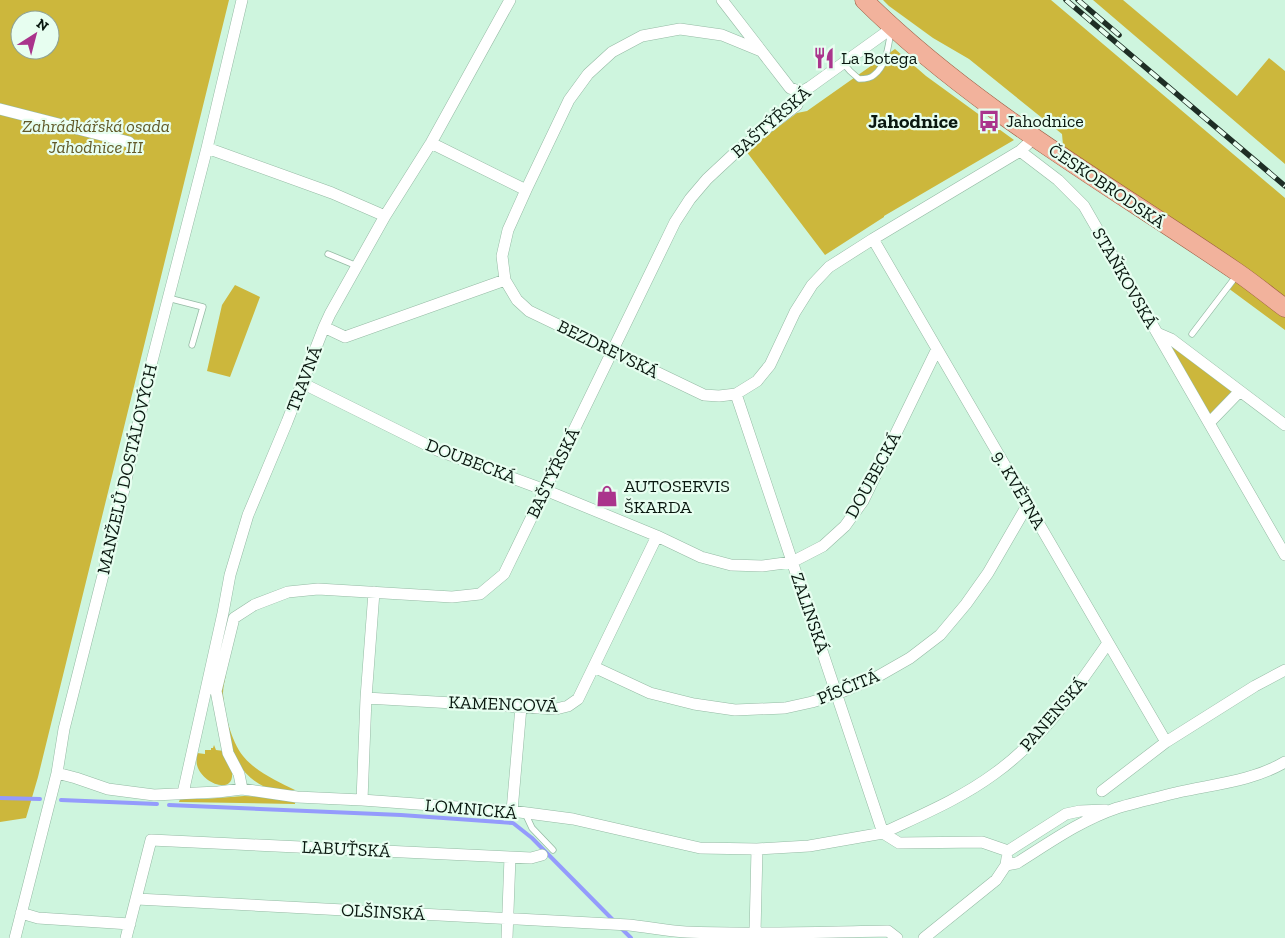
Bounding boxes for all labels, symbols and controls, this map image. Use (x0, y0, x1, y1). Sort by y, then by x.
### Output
north arrow (10, 10, 60, 60)
text: N (33, 15, 52, 35)
restaurant icon: La Botega (811, 45, 837, 71)
place label: La Botega (841, 47, 918, 69)
street label: BAŠTÝŘSKÁ (727, 81, 815, 162)
bus stop icon: Jahodnice (976, 108, 1002, 134)
district label: Jahodnice (868, 109, 958, 133)
place label: Jahodnice (1006, 110, 1084, 132)
park label: Zahrádkářská osada Jahodnice III (22, 115, 170, 158)
street label: ČESKOBRODSKÁ (1045, 139, 1170, 233)
street label: STAŇKOVSKÁ (1087, 224, 1163, 332)
street label: BEZDREVSKÁ (554, 315, 663, 383)
street label: TRAVNÁ (281, 343, 327, 415)
street label: MANŽELŮ DOSTÁLOVÝCH (92, 362, 162, 576)
street label: BAŠTÝŘSKÁ (522, 424, 584, 522)
street label: DOUBECKÁ (840, 428, 906, 522)
street label: DOUBECKÁ (423, 434, 520, 488)
street label: 9. KVĚTNA (988, 447, 1050, 533)
place label: AUTOSERVIS ŠKARDA (624, 475, 730, 518)
shop icon: AUTOSERVIS ŠKARDA (594, 483, 620, 509)
street label: ZALINSKÁ (786, 570, 834, 656)
street label: PÍSČITÁ (814, 665, 882, 709)
street label: PANENSKÁ (1015, 672, 1091, 756)
street label: KAMENCOVÁ (448, 691, 558, 717)
street label: LOMNICKÁ (424, 794, 518, 824)
street label: LABUŤSKÁ (301, 836, 391, 862)
street label: OLŠINSKÁ (340, 899, 426, 925)

